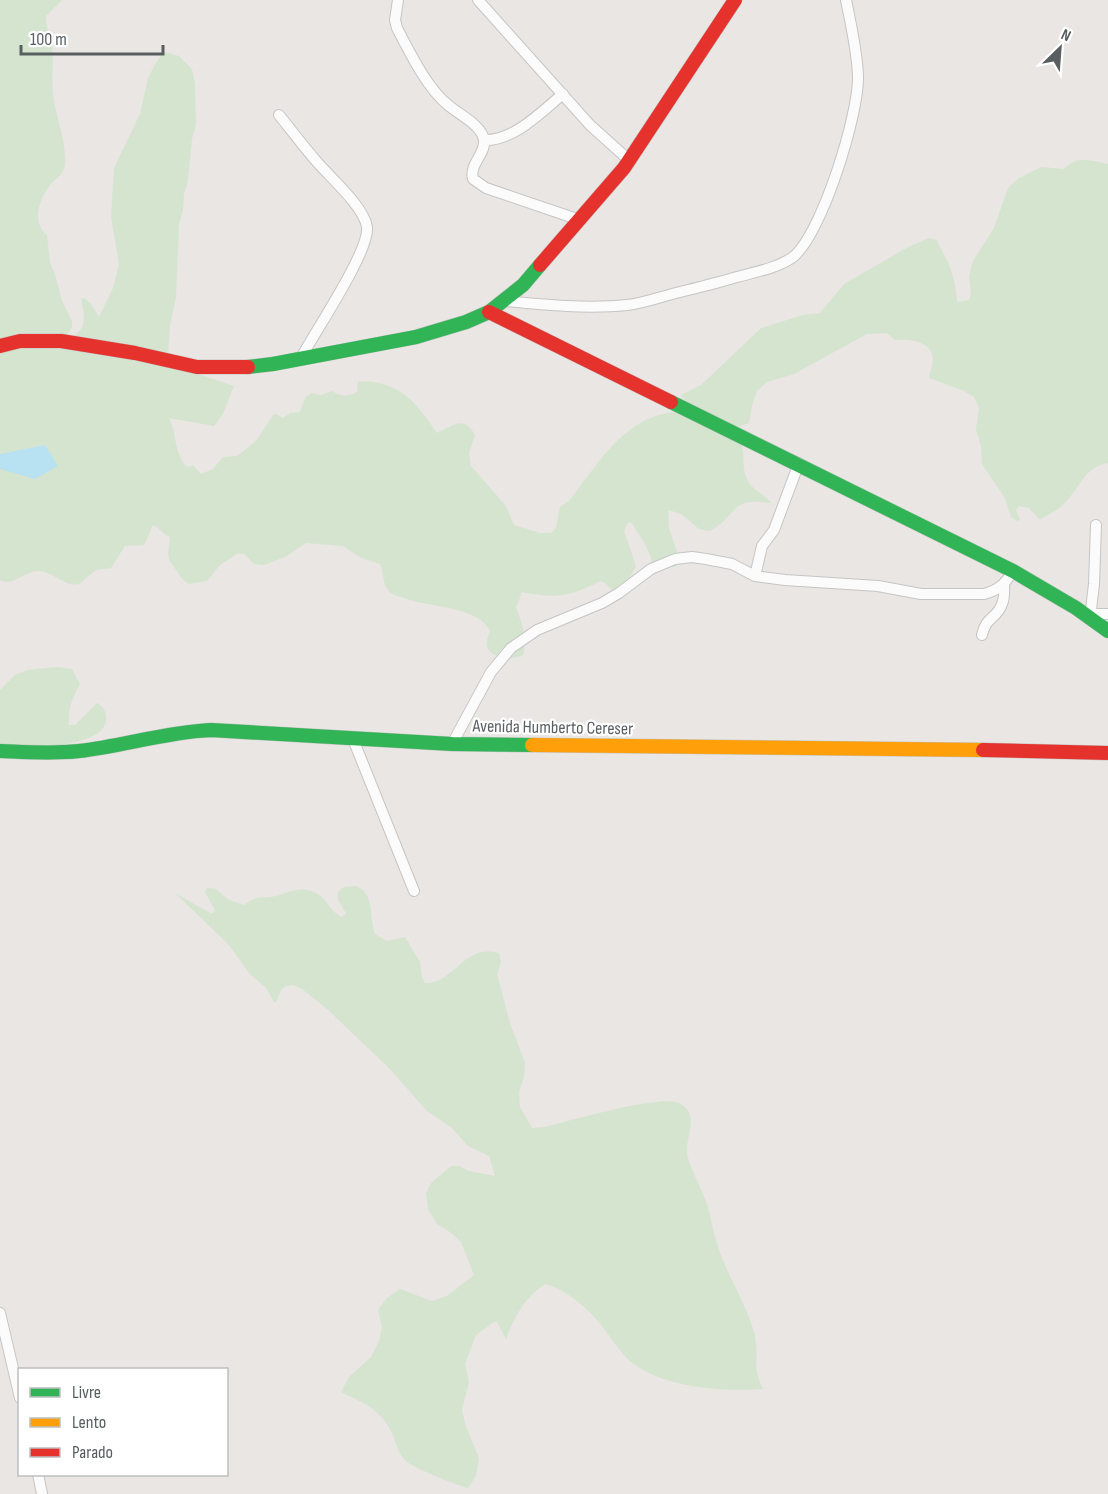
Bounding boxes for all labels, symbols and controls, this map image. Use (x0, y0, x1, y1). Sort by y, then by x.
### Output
scale bar (21, 18, 164, 56)
north arrow (1030, 18, 1090, 78)
text: N (1058, 25, 1074, 46)
text: 100 m (30, 29, 67, 50)
street label: Avenida Humberto Cereser (471, 716, 633, 739)
legend (18, 1368, 228, 1476)
text: Livre (72, 1382, 101, 1403)
text: Lento (72, 1412, 106, 1433)
text: Parado (72, 1442, 113, 1463)

